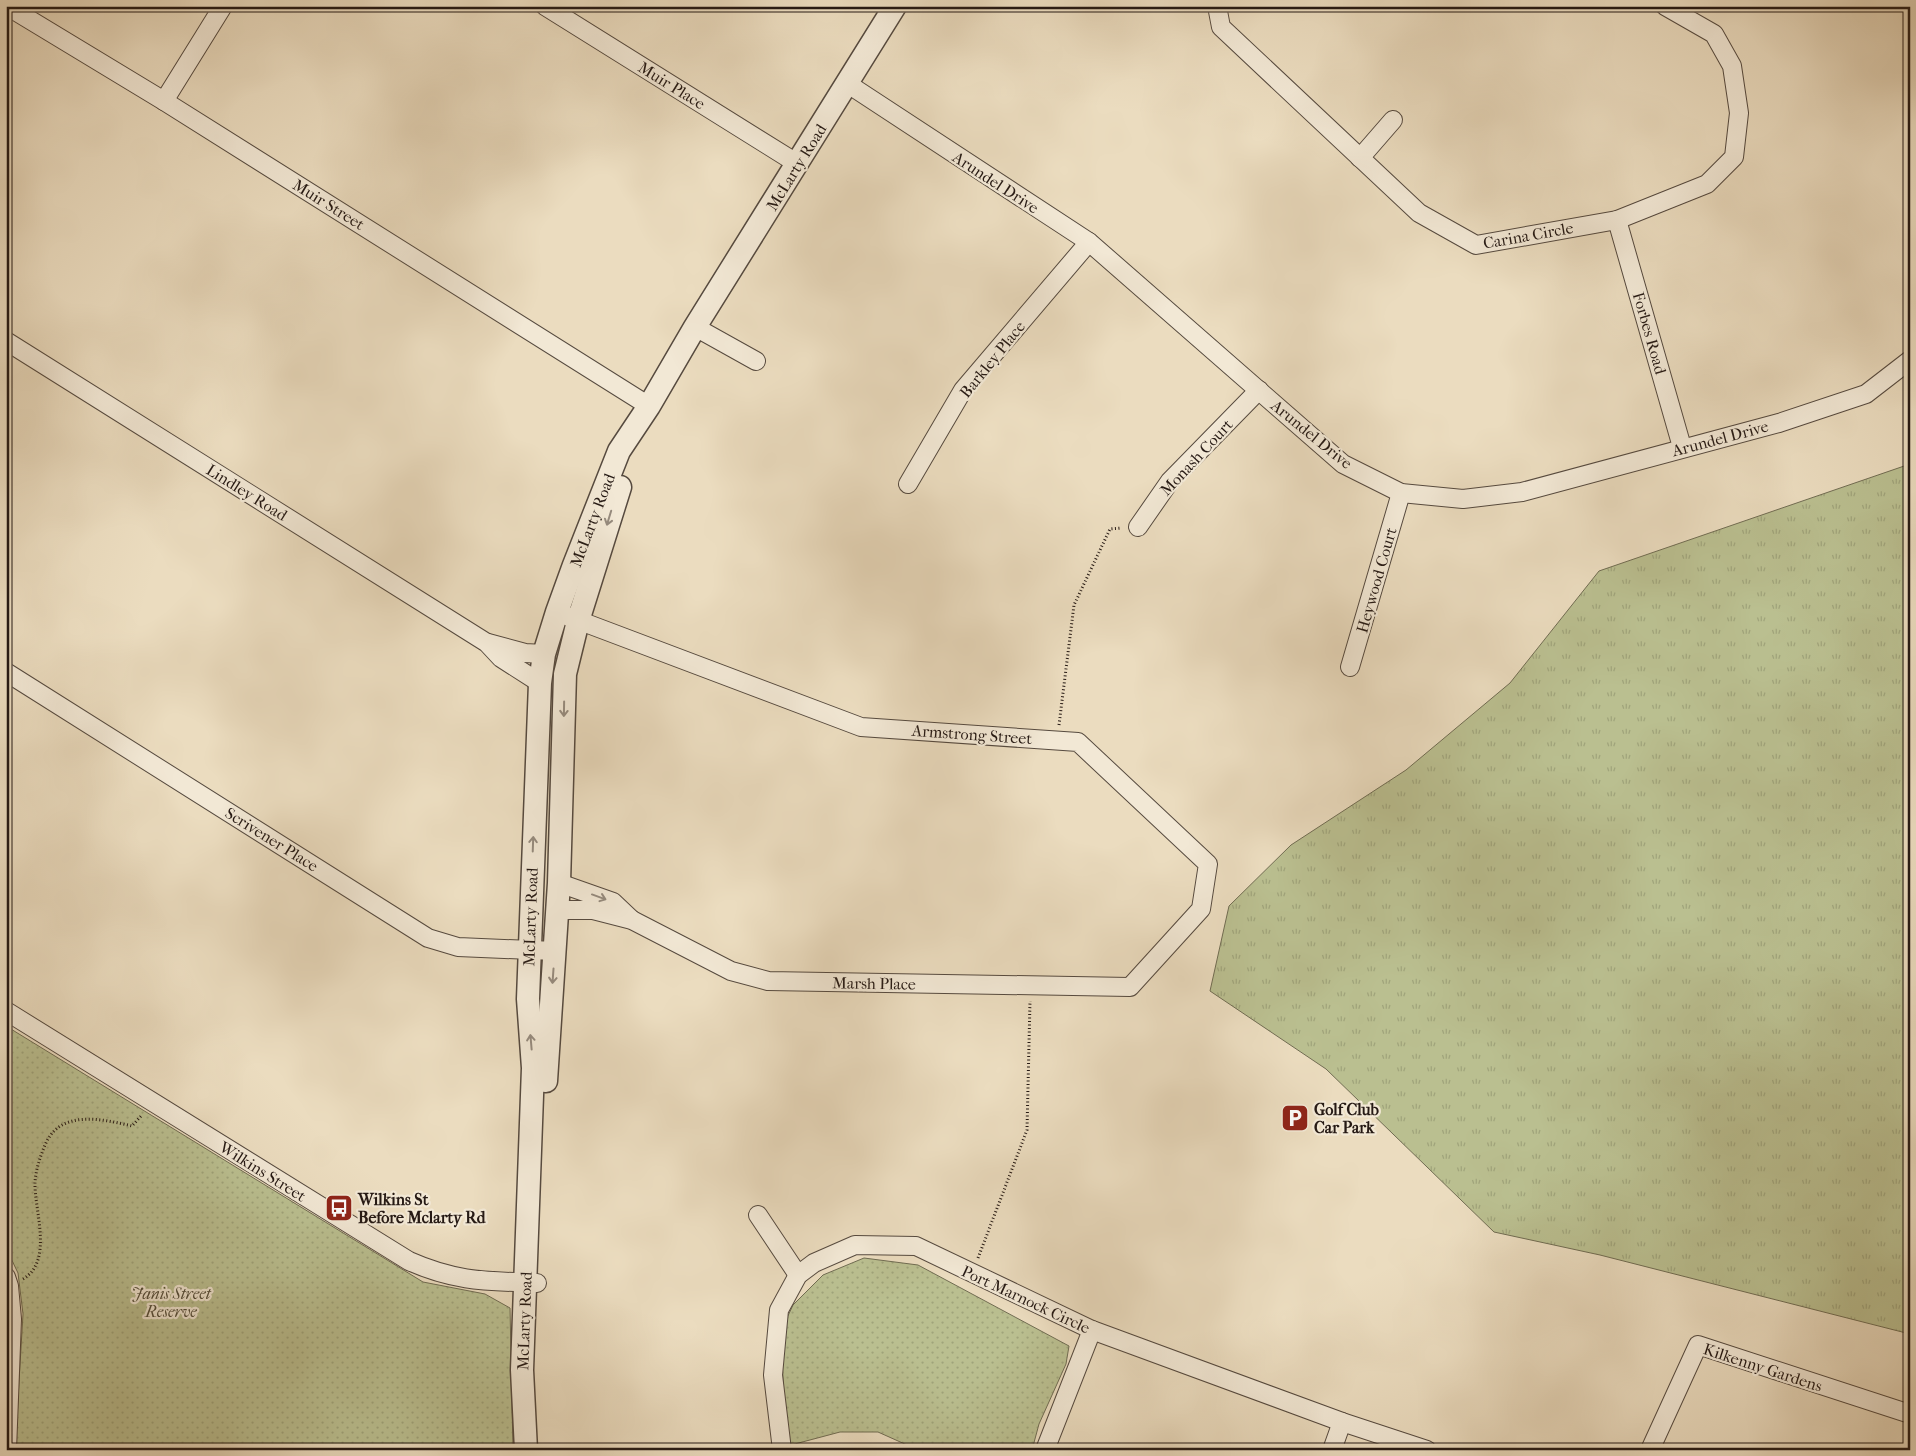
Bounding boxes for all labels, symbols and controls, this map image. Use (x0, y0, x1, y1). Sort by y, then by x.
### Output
street label: Muir Place (635, 58, 709, 113)
street label: McLarty Road (762, 120, 831, 214)
street label: Arundel Drive (948, 147, 1042, 217)
street label: Muir Street (289, 175, 368, 234)
street label: Carina Circle (1482, 218, 1575, 253)
street label: Forbes Road (1629, 290, 1670, 377)
street label: Barkley Place (956, 317, 1029, 401)
street label: Arundel Drive (1266, 395, 1356, 473)
street label: Monash Court (1156, 415, 1237, 500)
street label: Arundel Drive (1669, 416, 1770, 461)
street label: Lindley Road (203, 460, 291, 525)
street label: McLarty Road (566, 470, 619, 570)
one-way arrow (604, 510, 614, 526)
street label: Heywood Court (1352, 525, 1401, 635)
one-way arrow (559, 701, 568, 717)
street label: Armstrong Street (910, 721, 1033, 748)
street label: Scrivener Place (222, 803, 322, 876)
one-way arrow (528, 837, 538, 853)
street label: McLarty Road (519, 867, 542, 967)
one-way arrow (590, 893, 606, 902)
one-way arrow (549, 968, 558, 984)
street label: Marsh Place (832, 973, 916, 994)
one-way arrow (526, 1034, 536, 1050)
place label: Golf Club Car Park (1314, 1100, 1380, 1137)
parking icon: Golf Club Car Park (1280, 1103, 1310, 1133)
street label: Wilkins Street (215, 1137, 310, 1206)
place label: Wilkins St Before Mclarty Rd (357, 1190, 487, 1228)
bus stop icon: Wilkins St Before Mclarty Rd (324, 1193, 354, 1223)
street label: Port Marnock Circle (959, 1261, 1093, 1338)
street label: McLarty Road (513, 1271, 536, 1371)
park label: Janis Street Reserve (131, 1284, 212, 1321)
street label: Kilkenny Gardens (1701, 1339, 1825, 1396)

